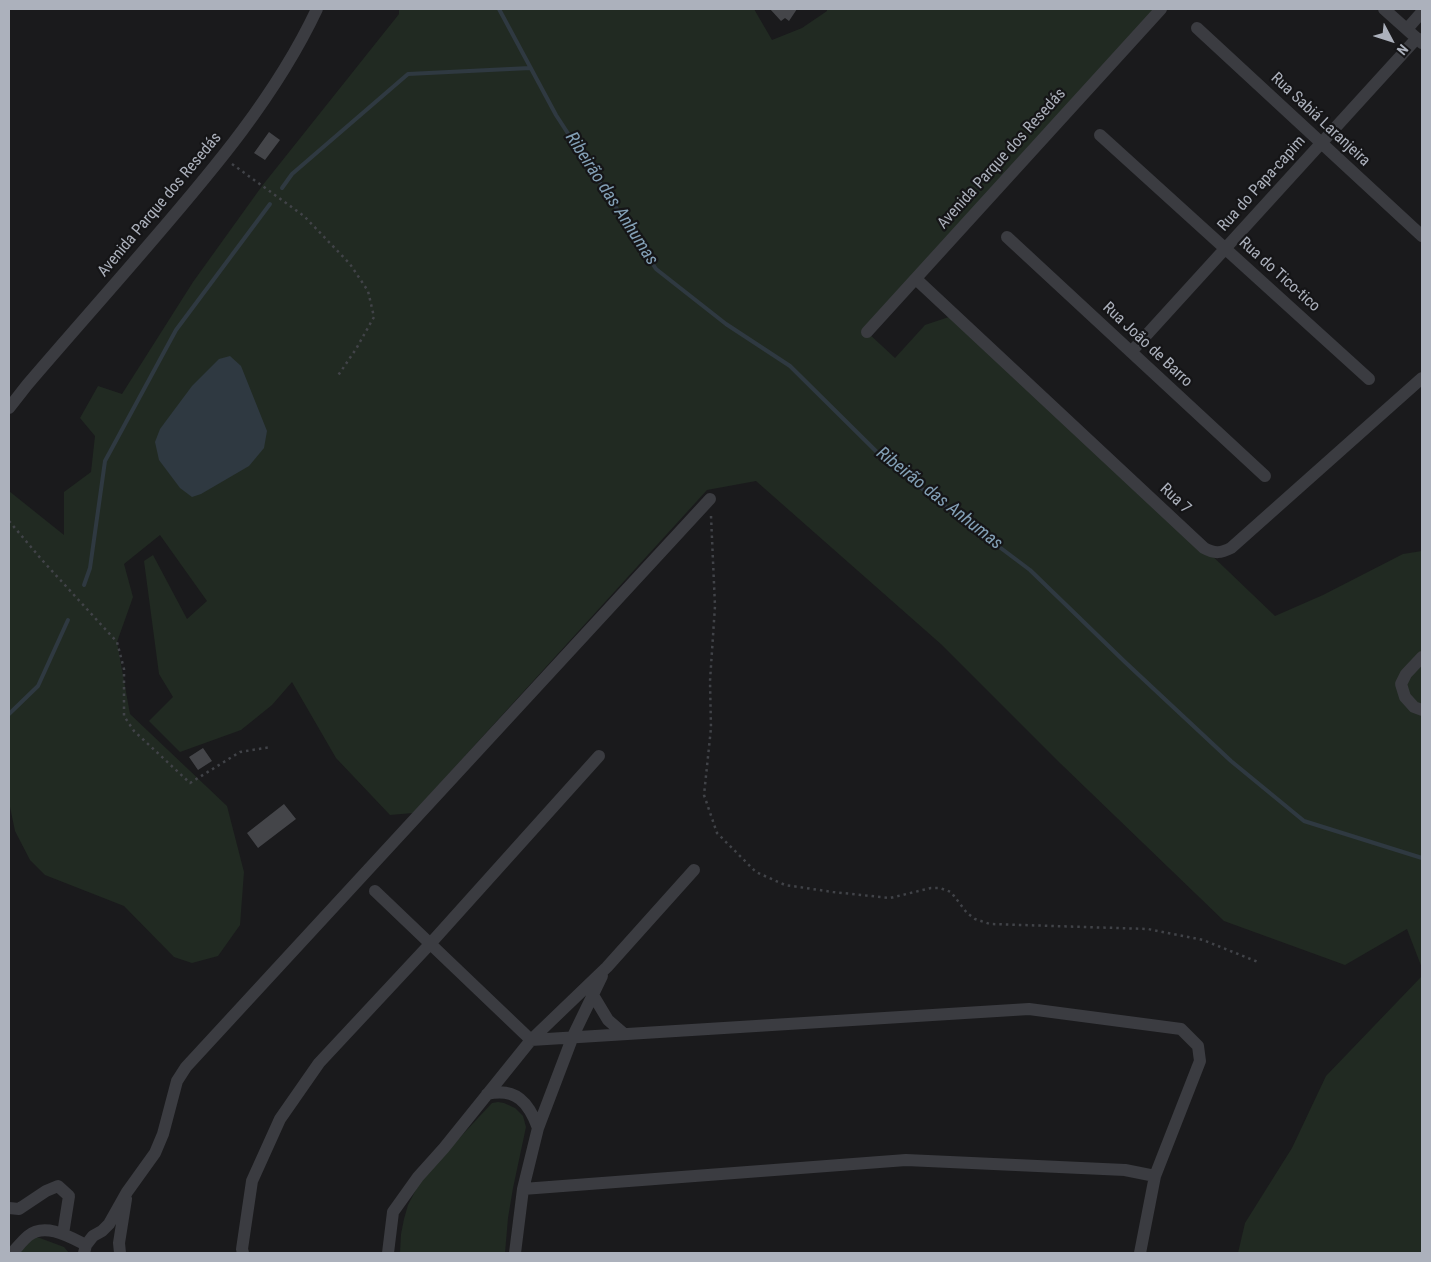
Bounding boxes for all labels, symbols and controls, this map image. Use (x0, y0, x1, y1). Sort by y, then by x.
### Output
north arrow (1366, 15, 1416, 65)
text: N (1394, 41, 1411, 58)
street label: Rua Sabiá Laranjeira (1266, 69, 1374, 171)
street label: Avenida Parque dos Resedás (934, 85, 1070, 233)
water label: Ribeirão das Anhumas (560, 128, 662, 270)
street label: Avenida Parque dos Resedás (94, 129, 226, 281)
street label: Rua do Papa-capim (1214, 132, 1310, 236)
street label: Rua do Tico-tico (1235, 234, 1323, 316)
street label: Rua João de Barro (1098, 298, 1196, 392)
water label: Ribeirão das Anhumas (872, 443, 1006, 555)
street label: Rua 7 (1155, 480, 1195, 518)

